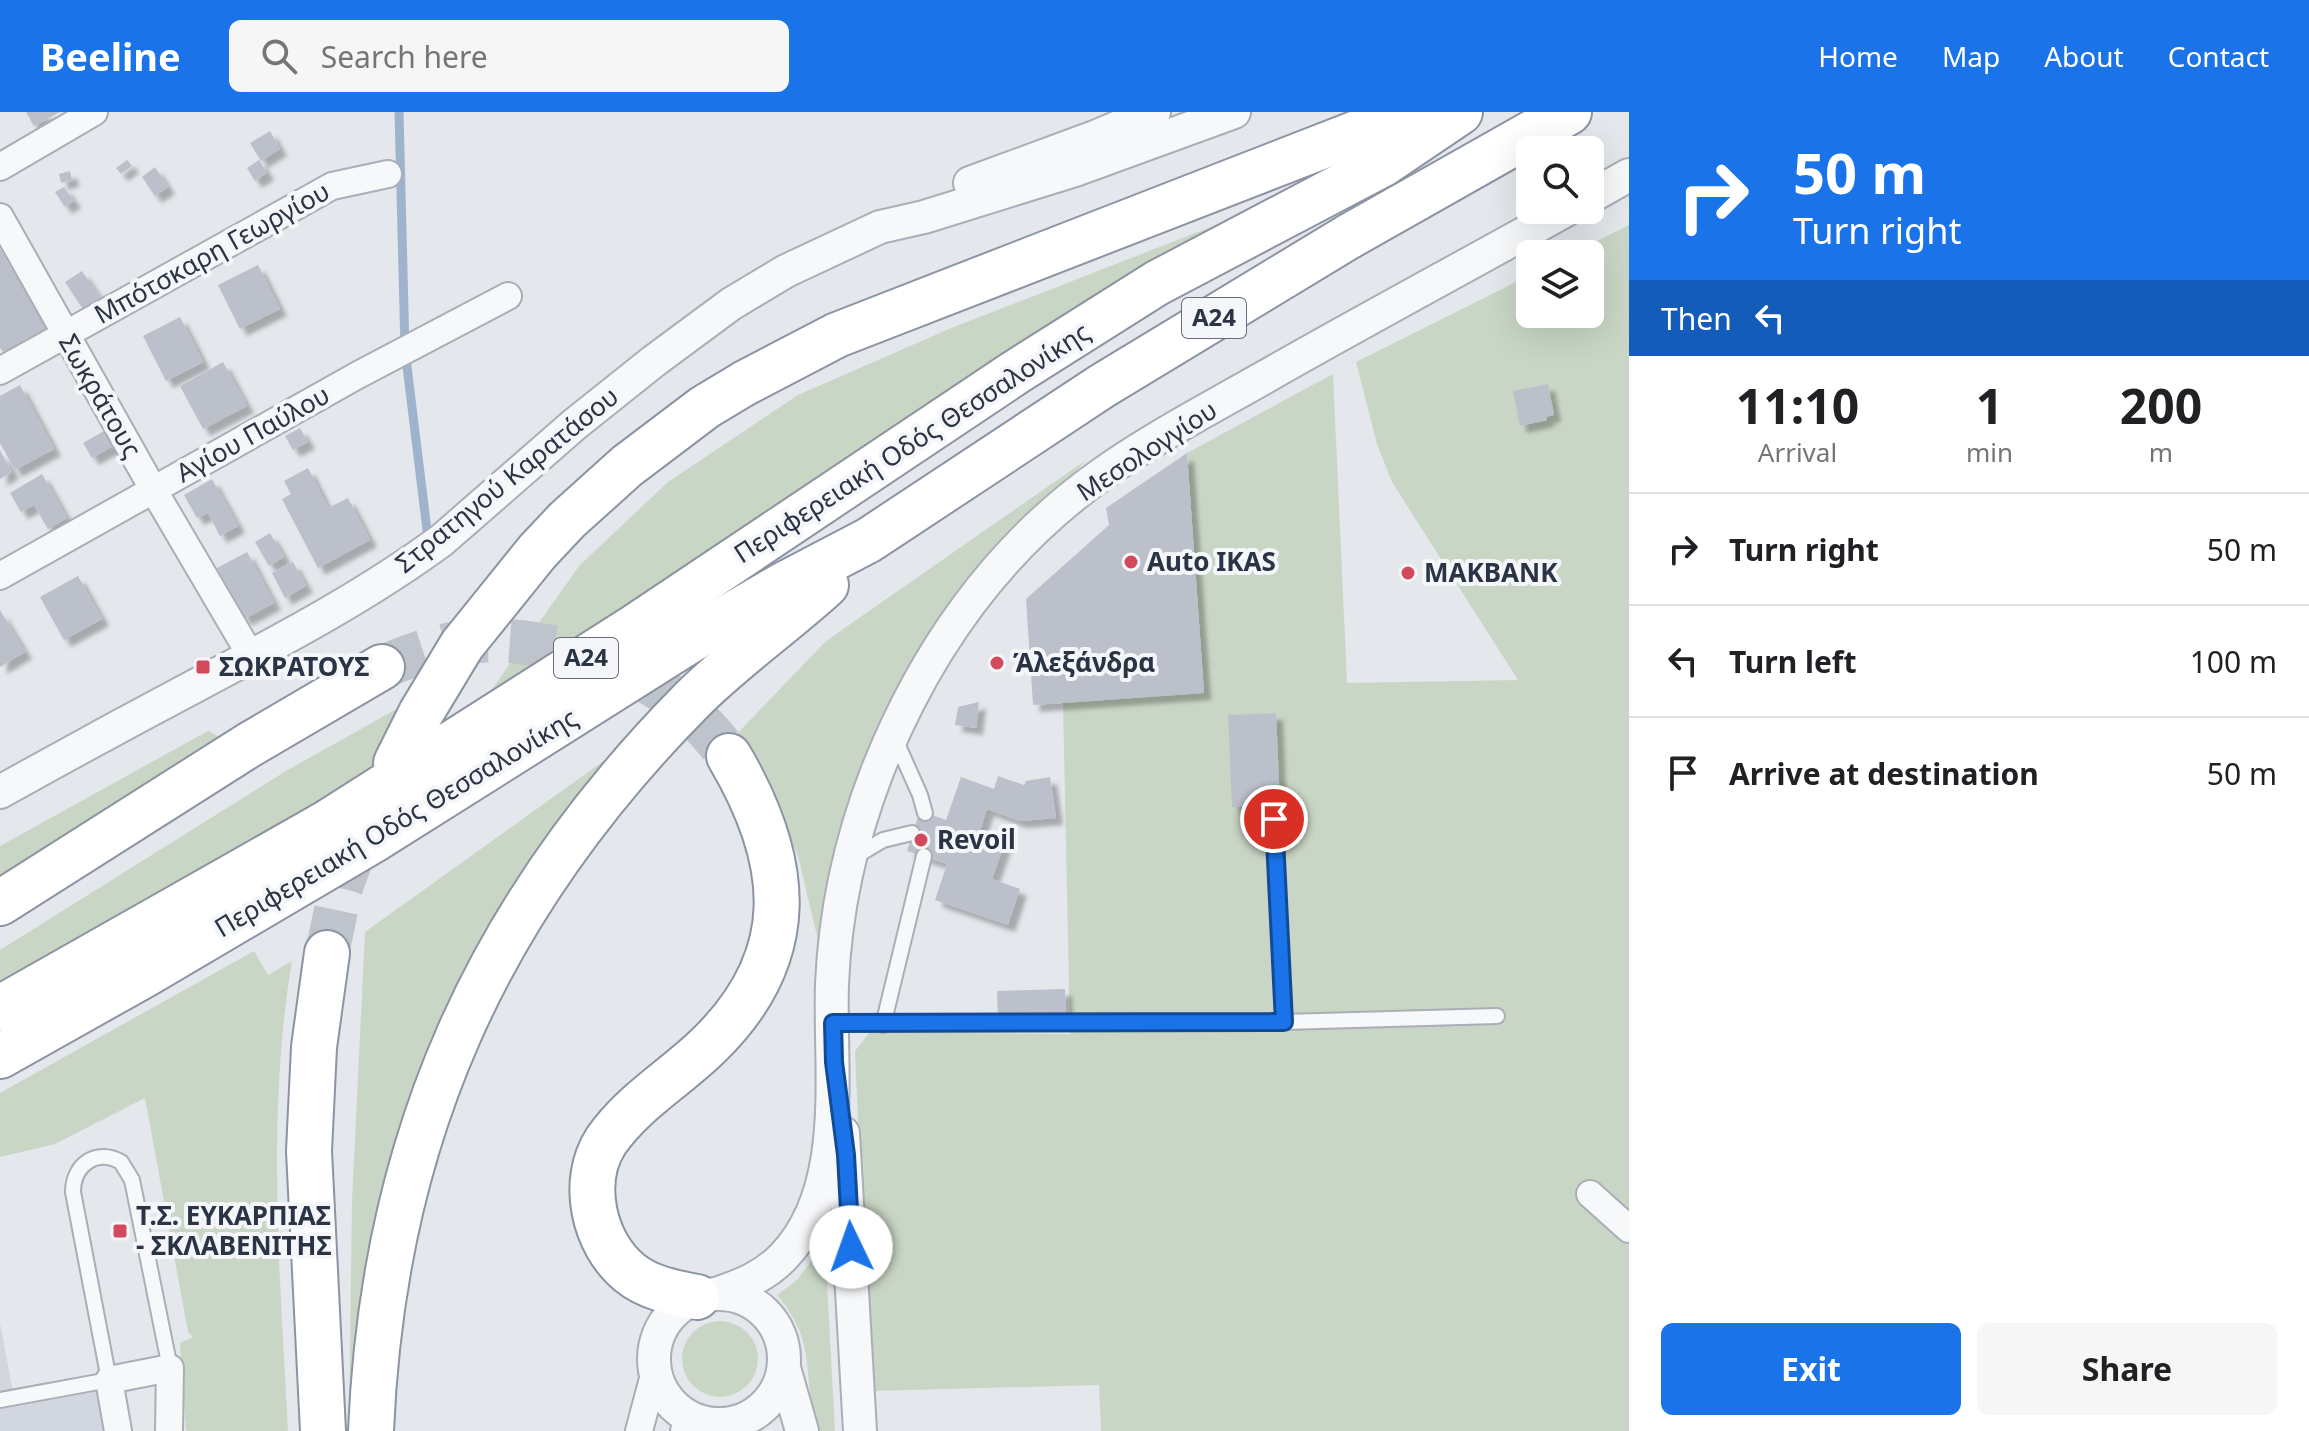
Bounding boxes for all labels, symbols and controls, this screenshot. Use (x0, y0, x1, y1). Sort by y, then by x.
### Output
search box (229, 20, 789, 92)
text: Beeline (40, 30, 181, 82)
icon: search (257, 34, 301, 78)
text: Search here (321, 36, 488, 77)
text: Home (1818, 37, 1898, 75)
text: Map (1942, 37, 2000, 75)
text: About (2044, 37, 2124, 75)
text: Contact (2168, 37, 2269, 75)
text: 50 m (1793, 134, 1926, 210)
map controls (1516, 136, 1604, 328)
button: search (1516, 136, 1604, 224)
icon: right (1661, 144, 1765, 248)
street label: Μπότσκαρη Γεωργίου (87, 172, 336, 332)
text: Turn right (1793, 206, 1961, 255)
button: layers (1516, 240, 1604, 328)
icon: left (1748, 296, 1792, 340)
road number: Α24 (1182, 298, 1246, 338)
text: Then (1661, 298, 1732, 339)
street label: Περιφερειακή Οδός Θεσσαλονίκης (727, 313, 1096, 571)
street label: Σωκράτους (51, 327, 151, 464)
text: 11:10 (1736, 373, 1859, 438)
text: 1 (1976, 373, 2003, 438)
text: 200 (2120, 373, 2202, 438)
street label: Αγίου Παύλου (169, 376, 336, 490)
street label: Στρατηγού Καρατάσου (387, 378, 626, 581)
street label: Μεσολογγίου (1069, 391, 1224, 509)
text: Arrival (1758, 434, 1837, 470)
text: min (1966, 434, 2013, 470)
text: m (2149, 434, 2173, 470)
icon: right (1661, 527, 1705, 571)
text: Turn right (1729, 529, 1879, 570)
text: 50 m (2207, 529, 2277, 570)
place label: Auto IKAS (1147, 543, 1276, 579)
marker: Auto IKAS (1122, 553, 1140, 571)
place label: MAKBANK (1424, 554, 1558, 590)
marker: MAKBANK (1399, 564, 1417, 582)
road number: Α24 (554, 638, 618, 678)
icon: left (1661, 639, 1705, 683)
text: Turn left (1729, 641, 1857, 682)
text: 100 m (2190, 641, 2277, 682)
place label: Άλεξάνδρα (1013, 644, 1155, 680)
place label: ΣΩΚΡΑΤΟΥΣ (219, 648, 369, 684)
marker: Άλεξάνδρα (988, 654, 1006, 672)
marker: ΣΩΚΡΑΤΟΥΣ (194, 658, 212, 676)
street label: Περιφερειακή Οδός Θεσσαλονίκης (207, 699, 584, 945)
icon: arrive (1661, 751, 1705, 795)
text: Arrive at destination (1729, 753, 2039, 794)
text: 50 m (2207, 753, 2277, 794)
pin (1240, 785, 1308, 853)
icon: arrive (1252, 797, 1296, 841)
place label: Revoil (937, 821, 1016, 857)
marker: Revoil (912, 831, 930, 849)
place label: Τ.Σ. ΕΥΚΑΡΠΙΑΣ - ΣΚΛΑΒΕΝΙΤΗΣ (136, 1197, 332, 1263)
position arrow (809, 1205, 893, 1289)
marker: Τ.Σ. ΕΥΚΑΡΠΙΑΣ - ΣΚΛΑΒΕΝΙΤΗΣ (111, 1222, 129, 1240)
button: Exit (1661, 1323, 1961, 1415)
button: Share (1977, 1323, 2277, 1415)

